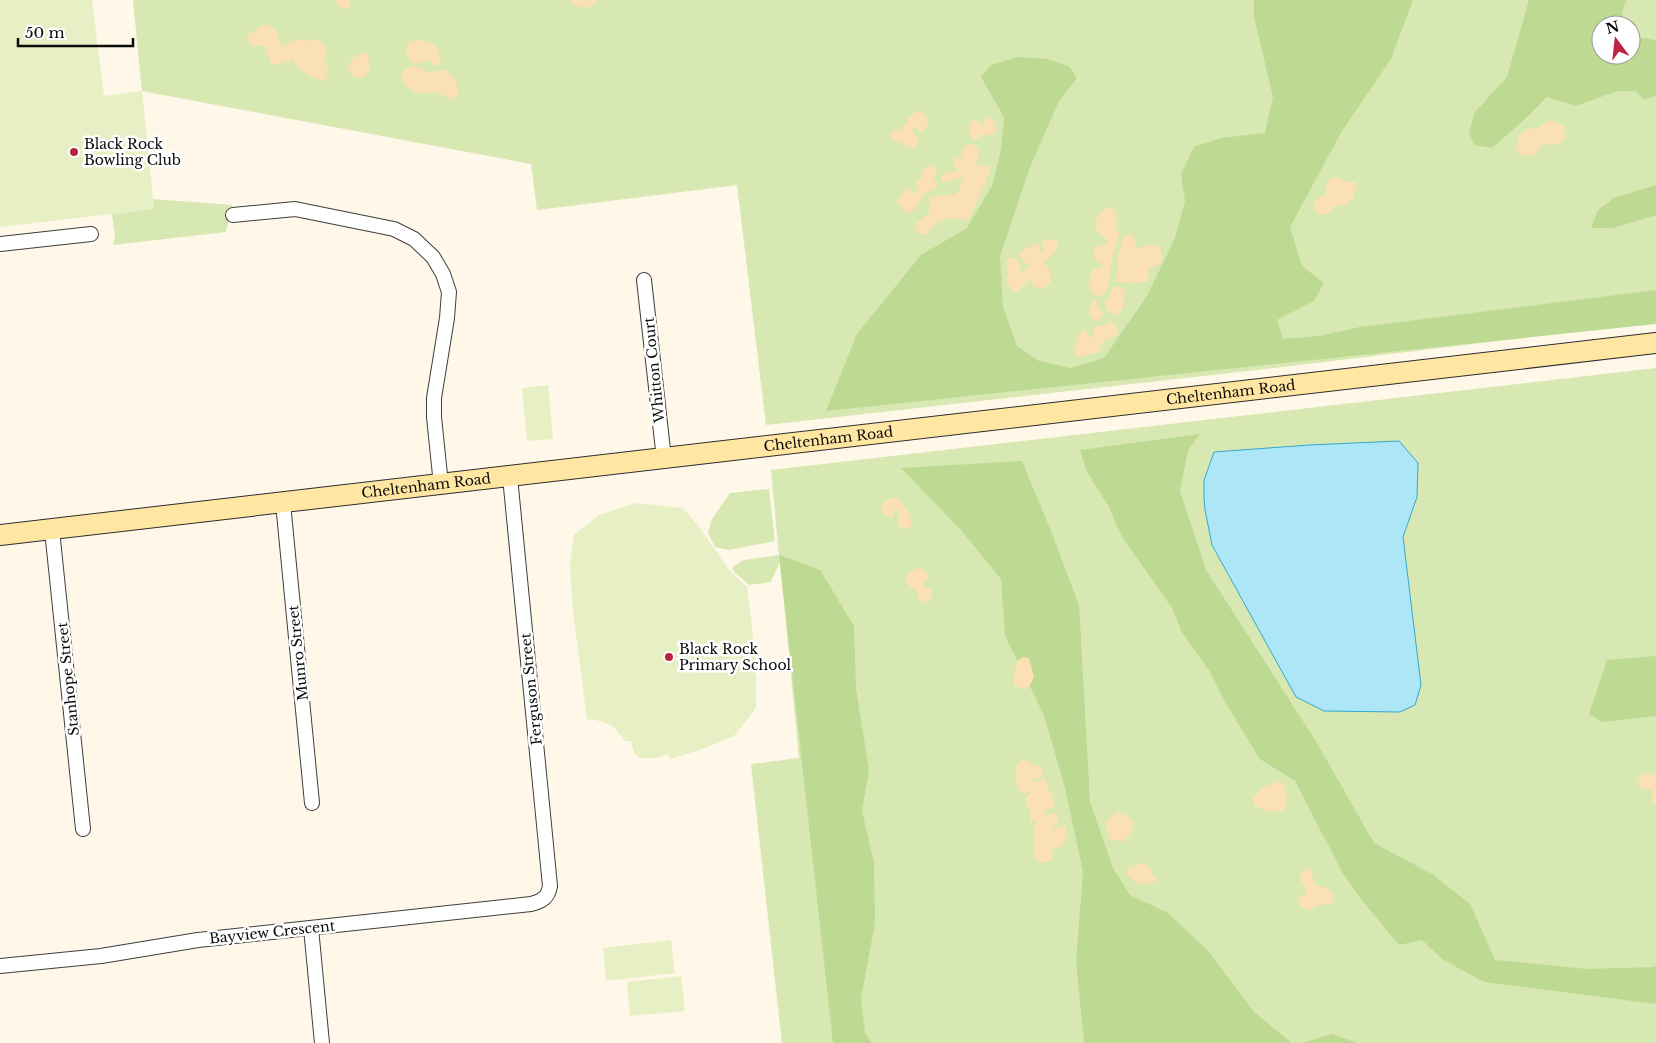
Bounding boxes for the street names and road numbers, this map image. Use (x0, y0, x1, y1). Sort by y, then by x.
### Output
street label: Whitton Court (639, 316, 669, 425)
street label: Cheltenham Road (1165, 376, 1297, 409)
street label: Cheltenham Road (763, 422, 895, 455)
street label: Cheltenham Road (360, 469, 492, 502)
street label: Munro Street (284, 604, 312, 702)
street label: Stanhope Street (53, 621, 83, 737)
street label: Ferguson Street (516, 631, 546, 746)
street label: Bayview Crescent (208, 916, 337, 948)

